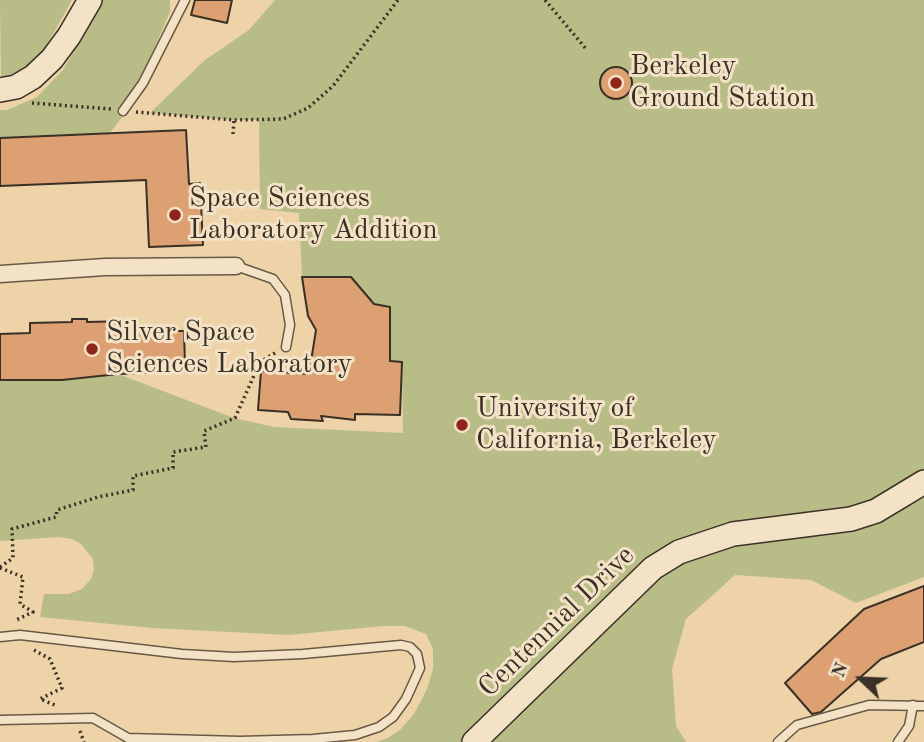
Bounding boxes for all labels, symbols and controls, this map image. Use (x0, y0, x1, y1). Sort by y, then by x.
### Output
place label: Berkeley Ground Station (630, 50, 815, 116)
marker: Berkeley Ground Station (608, 75, 624, 91)
place label: Space Sciences Laboratory Addition (189, 182, 438, 248)
marker: Space Sciences Laboratory Addition (167, 207, 183, 223)
place label: Silver Space Sciences Laboratory (106, 316, 352, 382)
marker: Silver Space Sciences Laboratory (84, 341, 100, 357)
place label: University of California, Berkeley (476, 392, 717, 458)
marker: University of California, Berkeley (454, 417, 470, 433)
street label: Centennial Drive (472, 539, 642, 705)
north arrow (826, 644, 896, 714)
text: N (830, 660, 853, 681)

